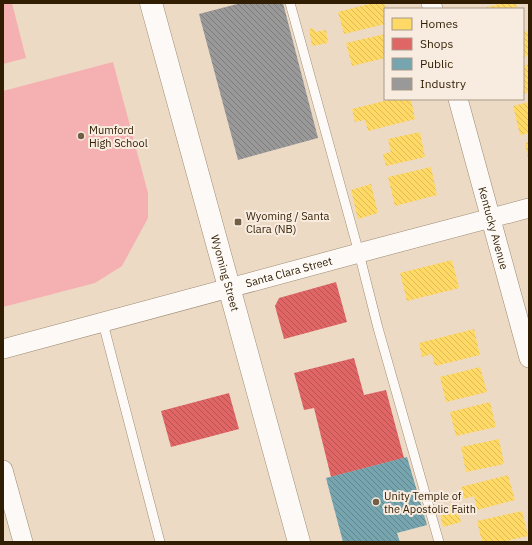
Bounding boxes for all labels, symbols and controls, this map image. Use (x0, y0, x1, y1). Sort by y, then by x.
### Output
legend (384, 8, 524, 100)
text: Homes (420, 16, 458, 31)
text: Shops (420, 36, 453, 51)
text: Public (420, 56, 453, 71)
text: Industry (420, 76, 466, 91)
place label: Mumford High School (89, 123, 148, 150)
marker: Mumford High School (76, 131, 86, 141)
street label: Kentucky Avenue (475, 185, 511, 271)
place label: Wyoming / Santa Clara (NB) (246, 209, 330, 236)
marker: Wyoming / Santa Clara (NB) (233, 217, 243, 227)
street label: Wyoming Street (208, 233, 242, 313)
street label: Santa Clara Street (244, 254, 334, 290)
place label: Unity Temple of the Apostolic Faith (384, 489, 476, 516)
marker: Unity Temple of the Apostolic Faith (371, 497, 381, 507)

